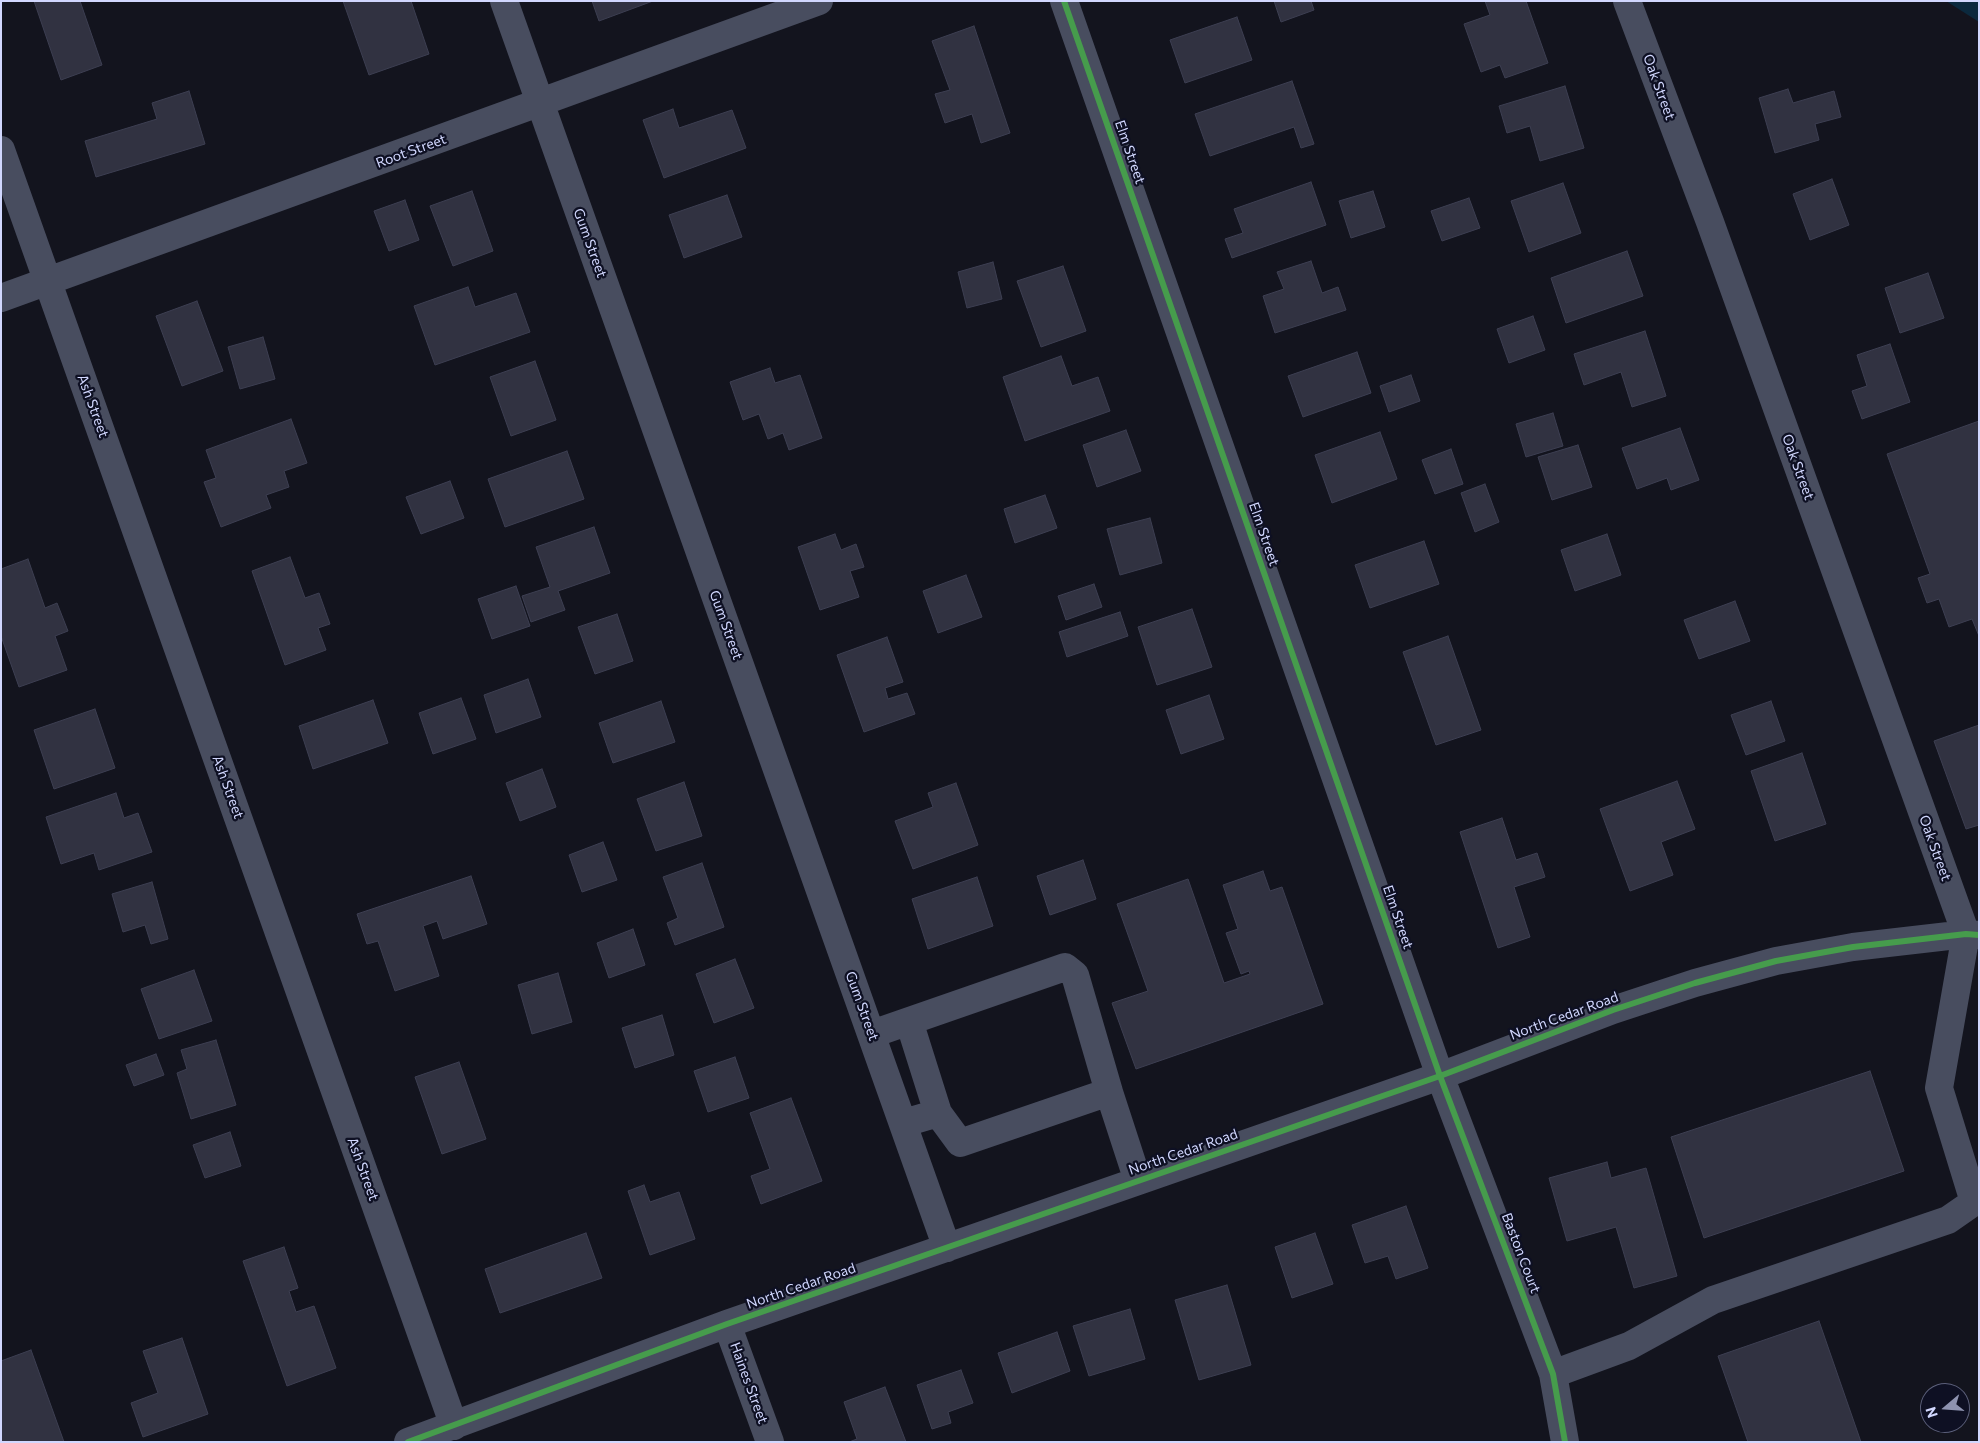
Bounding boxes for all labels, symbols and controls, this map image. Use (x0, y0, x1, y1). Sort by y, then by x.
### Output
street label: Oak Street (1639, 52, 1679, 122)
street label: Elm Street (1111, 118, 1149, 186)
street label: Root Street (374, 131, 448, 171)
street label: Gum Street (570, 206, 610, 280)
street label: Ash Street (74, 372, 112, 440)
street label: Oak Street (1778, 432, 1818, 502)
street label: Elm Street (1245, 500, 1283, 568)
street label: Gum Street (706, 588, 746, 662)
street label: Ash Street (209, 753, 247, 821)
street label: Oak Street (1915, 813, 1955, 883)
street label: Elm Street (1379, 883, 1417, 951)
street label: Gum Street (842, 969, 882, 1043)
street label: North Cedar Road (1507, 989, 1621, 1043)
street label: North Cedar Road (1126, 1125, 1240, 1179)
street label: Ash Street (344, 1135, 382, 1203)
street label: Baston Court (1498, 1211, 1544, 1295)
street label: North Cedar Road (744, 1259, 858, 1313)
street label: Haines Street (726, 1340, 772, 1426)
north arrow (1920, 1383, 1970, 1433)
text: N (1922, 1405, 1941, 1420)

